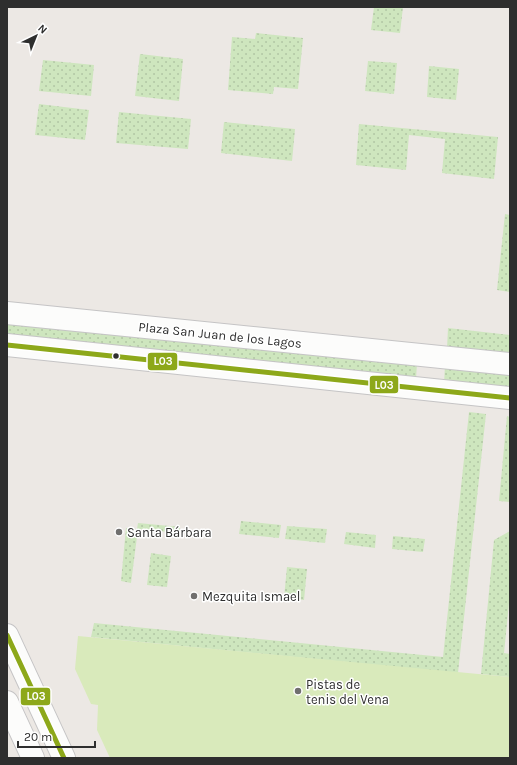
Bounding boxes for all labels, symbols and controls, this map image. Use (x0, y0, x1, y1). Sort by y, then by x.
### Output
north arrow (16, 16, 56, 56)
text: N (35, 22, 50, 36)
street label: Plaza San Juan de los Lagos (138, 319, 303, 351)
unlabelled marker (111, 351, 121, 361)
line badge: L03 (147, 352, 178, 371)
text: L03 (153, 355, 173, 368)
line badge: L03 (369, 375, 399, 394)
text: L03 (374, 379, 394, 392)
place label: Santa Bárbara (127, 525, 212, 540)
marker: Santa Bárbara (114, 527, 124, 537)
place label: Mezquita Ismael (202, 589, 300, 605)
marker: Mezquita Ismael (189, 591, 199, 601)
place label: Pistas de tenis del Vena (306, 677, 389, 707)
marker: Pistas de tenis del Vena (293, 686, 303, 696)
line badge: L03 (20, 687, 51, 706)
text: L03 (26, 690, 46, 703)
scale bar (18, 723, 95, 749)
text: 20 m (24, 730, 52, 744)

